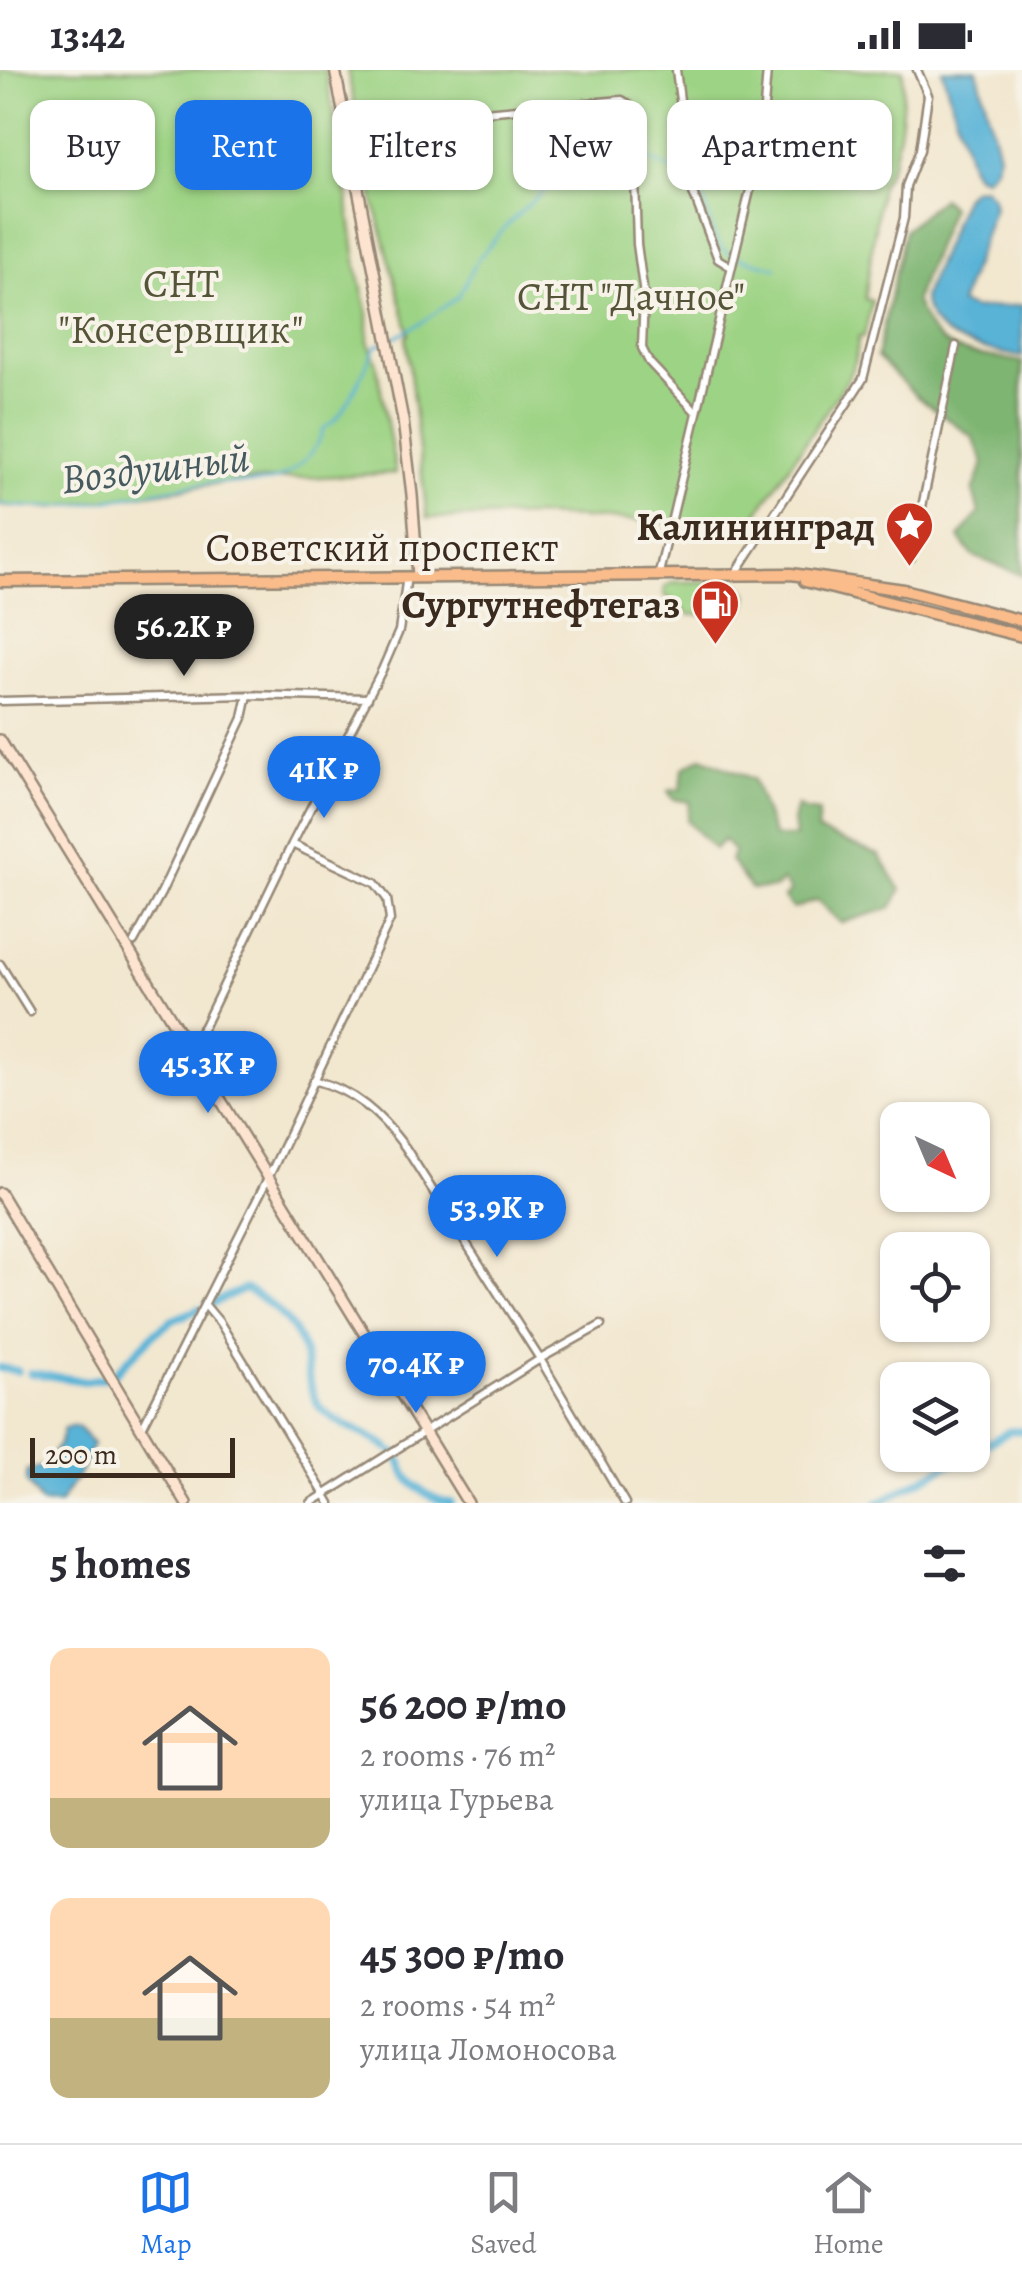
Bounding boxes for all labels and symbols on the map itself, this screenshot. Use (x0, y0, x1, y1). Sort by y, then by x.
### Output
park label: СНТ "Консервщик" (58, 256, 304, 357)
park label: СНТ "Дачное" (517, 269, 745, 324)
water label: Воздушный (58, 428, 252, 507)
place label: Калининград (636, 499, 875, 554)
place icon: Калининград (884, 500, 936, 568)
street label: Советский проспект (205, 520, 559, 575)
place label: Сургутнефтегаз (401, 577, 680, 632)
fuel station icon: Сургутнефтегаз (689, 578, 741, 646)
pin: 56.2K ₽ (92, 594, 276, 679)
pin: 41K ₽ (254, 736, 394, 821)
pin: 45.3K ₽ (116, 1031, 300, 1116)
north arrow (880, 1102, 990, 1212)
pin: 53.9K ₽ (405, 1175, 589, 1260)
pin: 70.4K ₽ (324, 1331, 508, 1416)
scale bar (30, 1433, 235, 1478)

